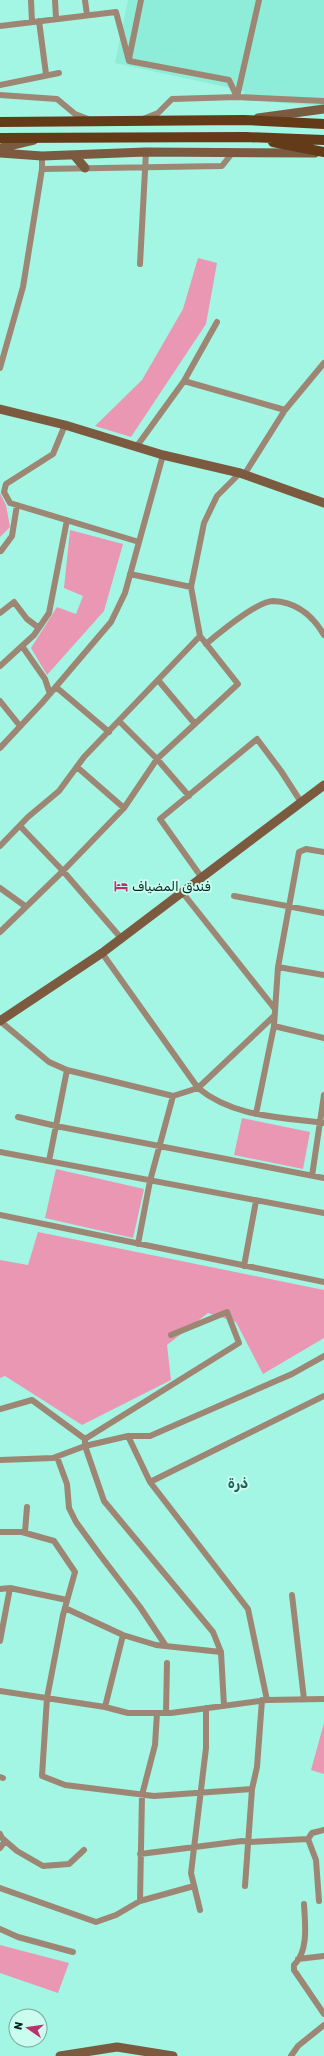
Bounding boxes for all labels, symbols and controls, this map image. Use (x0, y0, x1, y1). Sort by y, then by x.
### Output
hotel icon: فندق المضياف (113, 878, 129, 894)
place label: فندق المضياف (132, 879, 211, 894)
district label: ذرة (228, 1475, 248, 1492)
north arrow (8, 2008, 48, 2048)
text: N (12, 2020, 26, 2031)

